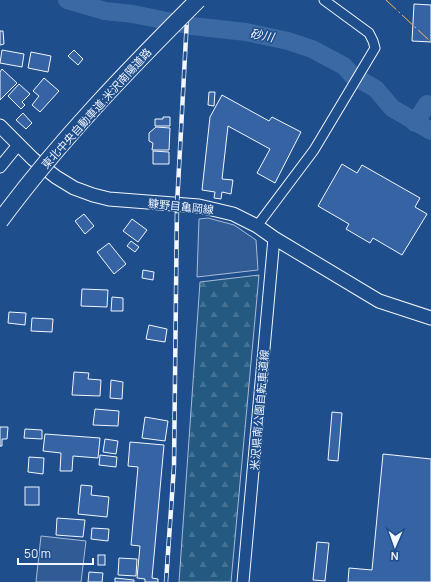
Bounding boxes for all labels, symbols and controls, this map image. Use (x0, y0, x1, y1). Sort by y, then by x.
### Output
water label: 砂川 (249, 24, 277, 46)
street label: 東北中央自動車道;米沢南陽道路 (38, 45, 154, 171)
street label: 糠野目亀岡線 (147, 195, 215, 217)
street label: 米沢県南公園自転車道線 (246, 349, 272, 471)
north arrow (375, 526, 415, 566)
scale bar (18, 540, 93, 566)
text: 50 m (24, 545, 51, 562)
text: N (390, 549, 399, 564)

